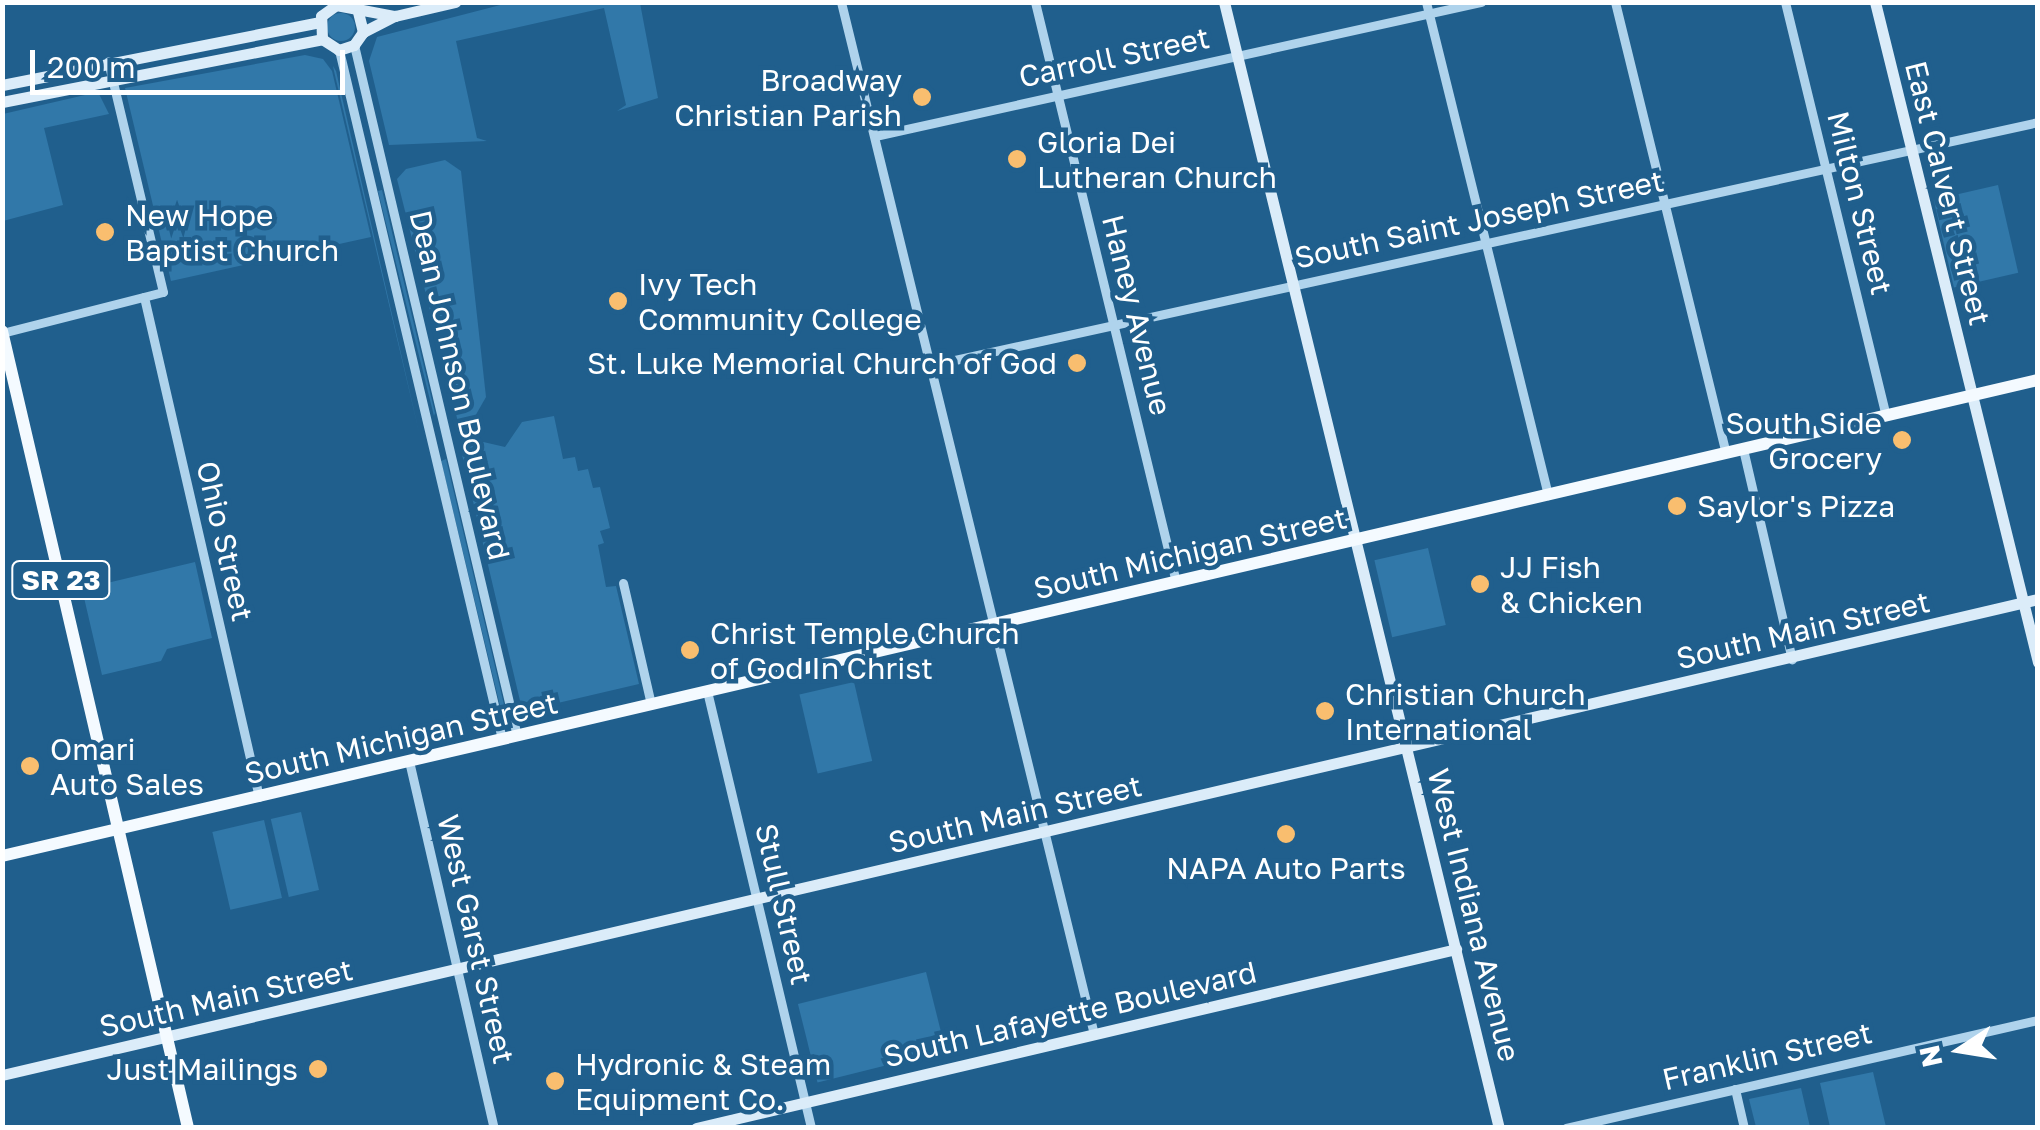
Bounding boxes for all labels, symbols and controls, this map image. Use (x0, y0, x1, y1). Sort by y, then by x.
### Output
street label: Carroll Street (1015, 19, 1213, 95)
scale bar (35, 30, 350, 92)
text: 200 m (47, 49, 136, 85)
street label: East Calvert Street (1898, 57, 1998, 329)
place label: Broadway Christian Parish (674, 62, 902, 132)
marker: Broadway Christian Parish (911, 86, 933, 108)
street label: Milton Street (1820, 108, 1900, 298)
place label: Gloria Dei Lutheran Church (1037, 124, 1277, 194)
marker: Gloria Dei Lutheran Church (1006, 148, 1028, 170)
street label: South Saint Joseph Street (1291, 162, 1667, 276)
place label: New Hope Baptist Church (125, 197, 339, 268)
street label: Dean Johnson Boulevard (402, 207, 518, 563)
street label: Haney Avenue (1095, 211, 1179, 419)
marker: New Hope Baptist Church (94, 221, 116, 243)
place label: Ivy Tech Community College (638, 266, 922, 336)
marker: Ivy Tech Community College (607, 290, 629, 312)
place label: St. Luke Memorial Church of God (587, 345, 1057, 381)
marker: St. Luke Memorial Church of God (1066, 352, 1088, 374)
place label: South Side Grocery (1726, 405, 1882, 476)
marker: South Side Grocery (1891, 429, 1913, 451)
street label: Ohio Street (189, 458, 261, 624)
place label: Saylor's Pizza (1697, 488, 1895, 524)
marker: Saylor's Pizza (1666, 495, 1688, 517)
street label: South Michigan Street (1030, 499, 1350, 607)
place label: JJ Fish & Chicken (1500, 549, 1643, 620)
road number: SR 23 (11, 557, 111, 603)
marker: JJ Fish & Chicken (1469, 573, 1491, 595)
street label: South Main Street (1673, 583, 1933, 677)
place label: Christ Temple Church of God In Christ (710, 615, 1020, 686)
marker: Christ Temple Church of God In Christ (679, 639, 701, 661)
place label: Christian Church International (1345, 676, 1586, 746)
street label: South Michigan Street (241, 684, 561, 792)
marker: Christian Church International (1314, 700, 1336, 722)
place label: Omari Auto Sales (50, 731, 204, 802)
marker: Omari Auto Sales (19, 755, 41, 777)
street label: West Indiana Avenue (1420, 765, 1528, 1065)
street label: South Main Street (885, 767, 1145, 861)
street label: West Garst Street (430, 811, 522, 1067)
street label: Stull Street (748, 820, 820, 988)
marker: NAPA Auto Parts (1275, 823, 1297, 845)
place label: NAPA Auto Parts (1166, 850, 1406, 886)
street label: South Main Street (96, 951, 356, 1045)
street label: South Lafayette Boulevard (880, 954, 1260, 1074)
north arrow (1910, 1000, 2010, 1100)
street label: Franklin Street (1659, 1014, 1875, 1098)
text: N (1912, 1043, 1949, 1070)
place label: Hydronic & Steam Equipment Co. (575, 1046, 831, 1116)
place label: Just Mailings (107, 1051, 298, 1087)
marker: Just Mailings (307, 1058, 329, 1080)
marker: Hydronic & Steam Equipment Co. (544, 1070, 566, 1092)

